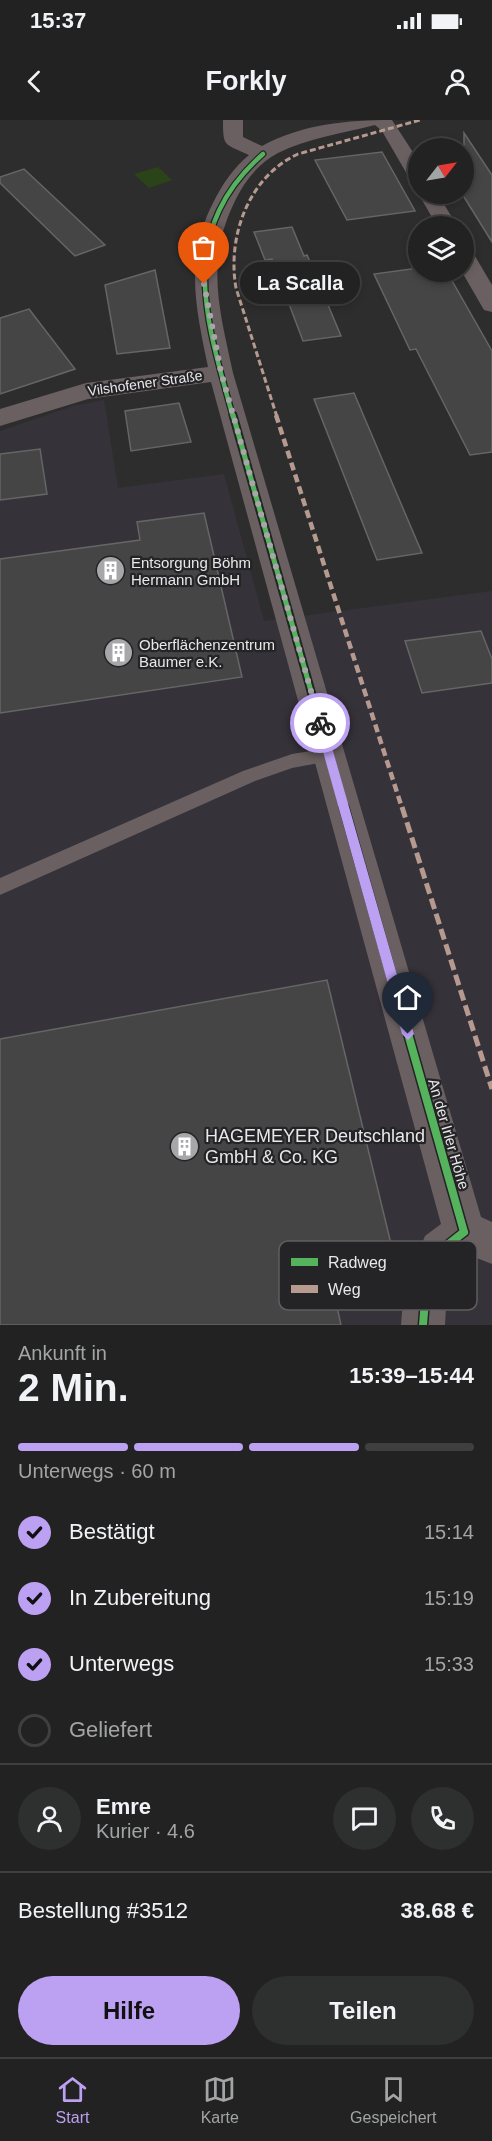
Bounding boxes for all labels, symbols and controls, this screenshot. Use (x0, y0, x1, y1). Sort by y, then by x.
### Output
text: 15:37 (30, 8, 86, 33)
icon: back (18, 65, 51, 98)
icon: person (441, 65, 474, 98)
text: Forkly (205, 66, 287, 96)
north arrow (408, 138, 474, 204)
map controls (408, 138, 474, 282)
button: layers (408, 216, 474, 282)
pin (178, 222, 229, 284)
icon: bag (187, 231, 220, 264)
callout: La Scalla (240, 263, 360, 305)
text: La Scalla (257, 272, 343, 294)
street label: Vilshofener Straße (87, 367, 204, 399)
place label: Entsorgung Böhm Hermann GmbH (131, 554, 251, 588)
building icon: Entsorgung Böhm Hermann GmbH (94, 555, 126, 587)
place label: Oberflächenzentrum Baumer e.K. (139, 636, 275, 670)
building icon: Oberflächenzentrum Baumer e.K. (102, 637, 134, 669)
courier (290, 693, 350, 753)
icon: bike (304, 707, 337, 740)
pin (382, 972, 433, 1034)
icon: home (391, 981, 424, 1014)
street label: An der Irler Höhe (425, 1077, 473, 1191)
place label: HAGEMEYER Deutschland GmbH & Co. KG (205, 1126, 425, 1167)
building icon: HAGEMEYER Deutschland GmbH & Co. KG (168, 1130, 200, 1162)
legend (279, 1241, 477, 1310)
text: Radweg (328, 1254, 387, 1271)
text: Weg (328, 1281, 361, 1298)
text: Ankunft in (18, 1342, 107, 1364)
text: 15:39–15:44 (349, 1363, 474, 1388)
text: 2 Min. (18, 1366, 129, 1409)
text: Unterwegs · 60 m (18, 1460, 176, 1482)
icon: check (18, 1516, 51, 1549)
text: Bestätigt (69, 1519, 155, 1544)
text: 15:14 (424, 1521, 474, 1543)
icon: check (18, 1582, 51, 1615)
text: In Zubereitung (69, 1585, 211, 1610)
text: 15:19 (424, 1587, 474, 1609)
icon: check (18, 1648, 51, 1681)
text: Unterwegs (69, 1651, 174, 1676)
text: 15:33 (424, 1653, 474, 1675)
text: Geliefert (69, 1717, 152, 1742)
button: person (18, 1787, 81, 1850)
button: chat (333, 1787, 396, 1850)
button: phone (411, 1787, 474, 1850)
text: Emre (96, 1794, 151, 1819)
text: Kurier · 4.6 (96, 1820, 195, 1842)
text: Bestellung #3512 (18, 1898, 188, 1923)
text: 38.68 € (401, 1898, 474, 1923)
button: Hilfe (18, 1976, 240, 2045)
button: Teilen (252, 1976, 474, 2045)
tab: Start (56, 2073, 89, 2127)
tab: Karte (201, 2073, 239, 2127)
tab: Gespeichert (350, 2073, 436, 2127)

